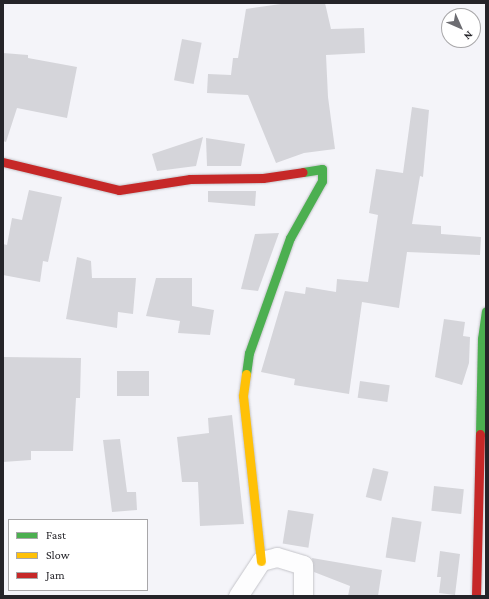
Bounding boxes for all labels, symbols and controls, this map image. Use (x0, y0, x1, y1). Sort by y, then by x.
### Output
north arrow (441, 8, 481, 48)
text: N (462, 29, 476, 43)
legend (8, 519, 148, 591)
text: Fast (46, 528, 66, 542)
text: Slow (46, 548, 70, 562)
text: Jam (46, 568, 65, 582)

